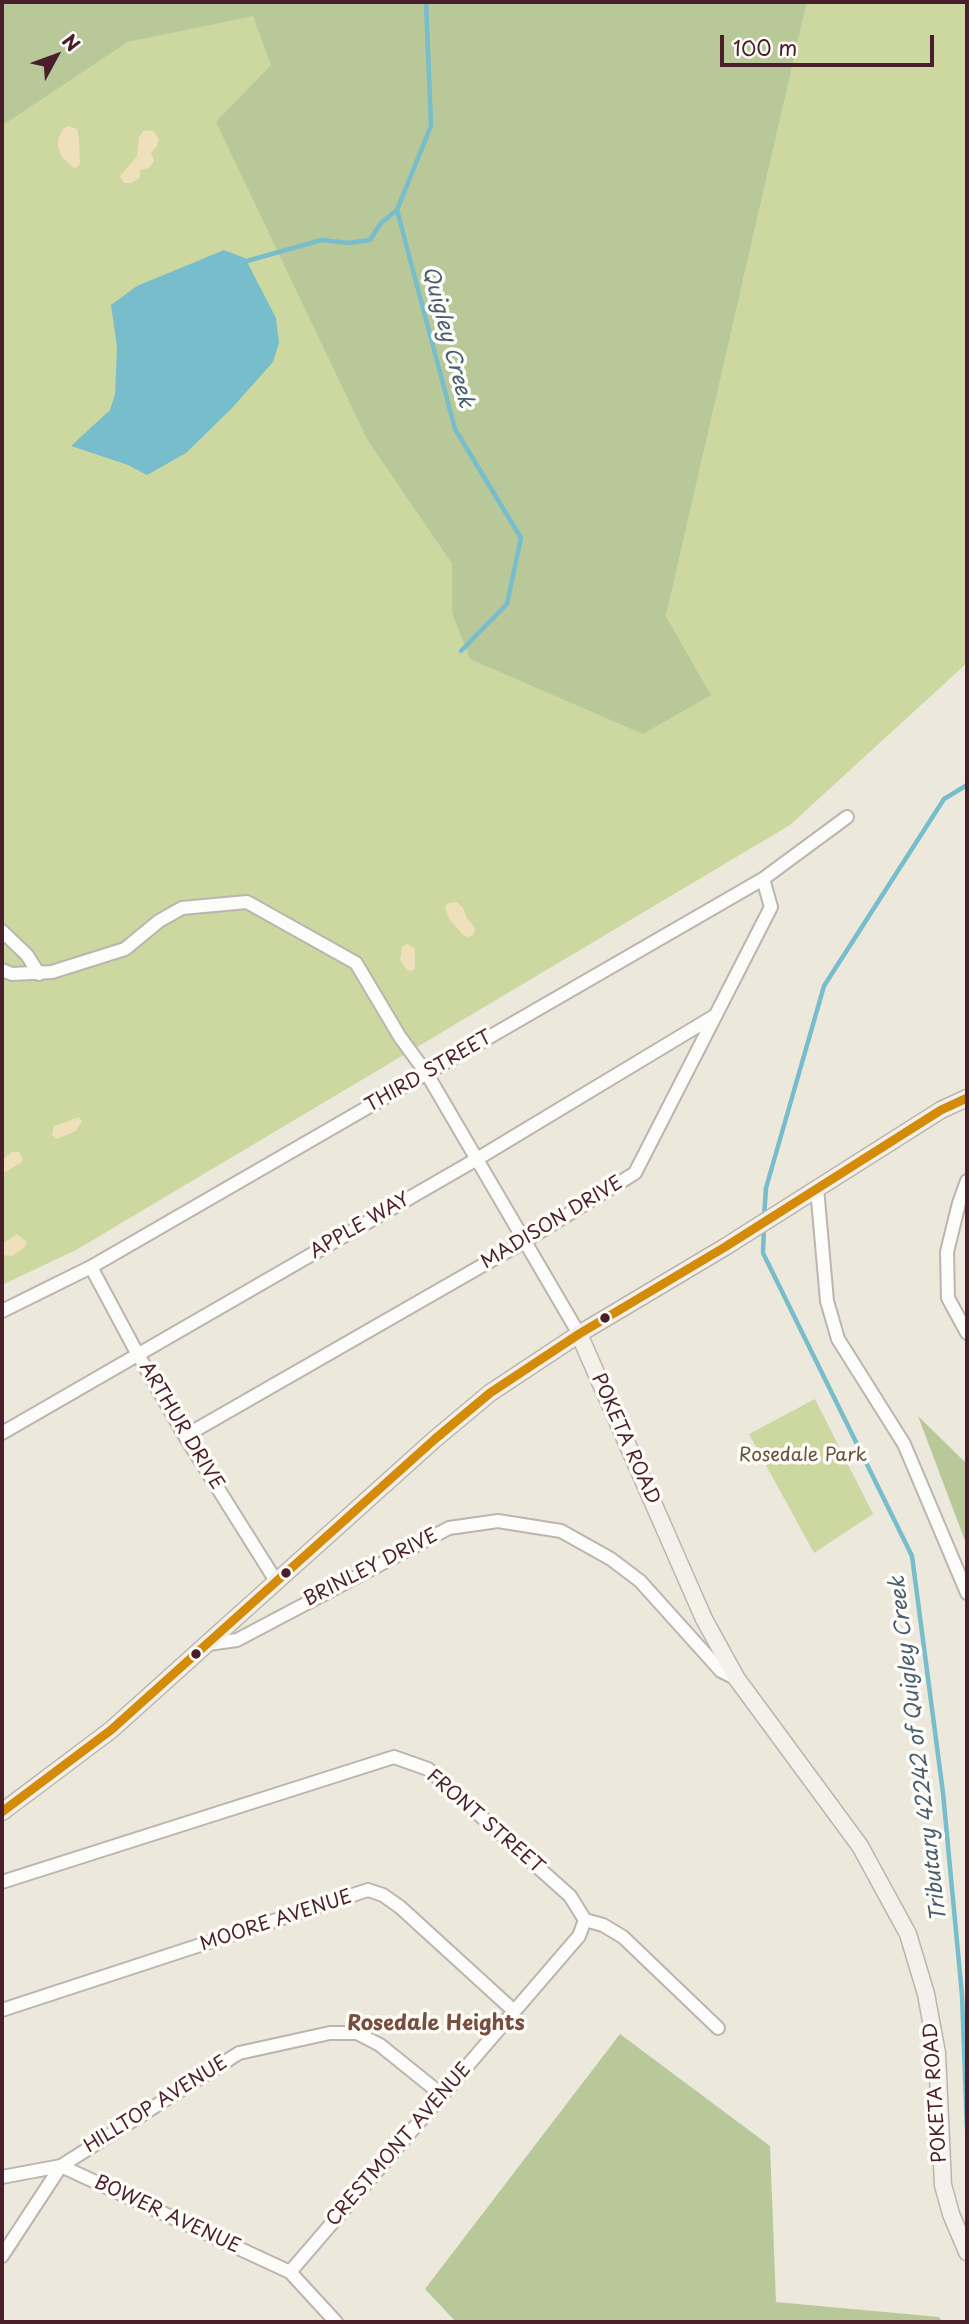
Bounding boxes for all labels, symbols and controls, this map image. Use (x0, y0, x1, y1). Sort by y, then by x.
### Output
north arrow (21, 21, 91, 91)
scale bar (724, 21, 937, 65)
text: N (56, 27, 87, 57)
text: 100 m (733, 31, 797, 63)
water label: Quigley Creek (416, 264, 478, 410)
street label: THIRD STREET (362, 1026, 496, 1118)
street label: MADISON DRIVE (477, 1172, 627, 1274)
street label: APPLE WAY (306, 1188, 414, 1264)
unlabelled marker (598, 1311, 612, 1325)
street label: ARTHUR DRIVE (134, 1358, 228, 1494)
street label: POKETA ROAD (586, 1370, 664, 1508)
park label: Rosedale Park (739, 1445, 867, 1467)
street label: BRINLEY DRIVE (300, 1524, 442, 1612)
unlabelled marker (279, 1566, 293, 1580)
water label: Tributary 42242 of Quigley Creek (885, 1575, 953, 1923)
unlabelled marker (189, 1647, 203, 1661)
street label: FRONT STREET (422, 1765, 548, 1879)
street label: MOORE AVENUE (197, 1886, 355, 1956)
district label: Rosedale Heights (347, 2011, 525, 2037)
street label: POKETA ROAD (920, 2022, 952, 2164)
street label: HILLTOP AVENUE (80, 2052, 232, 2158)
street label: CRESTMONT AVENUE (322, 2059, 476, 2231)
street label: BOWER AVENUE (90, 2171, 244, 2259)

